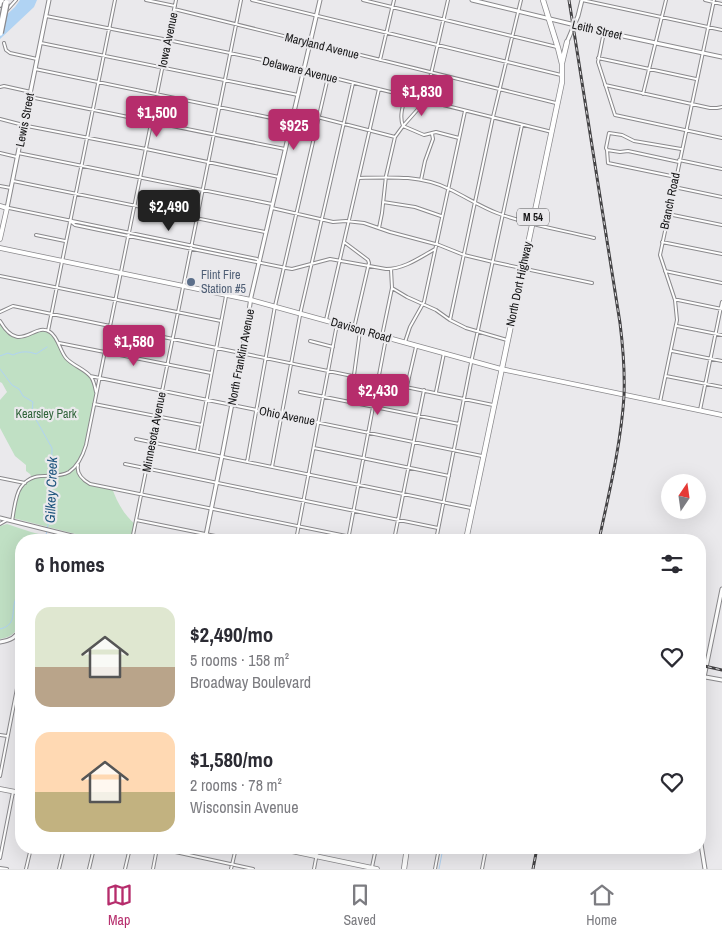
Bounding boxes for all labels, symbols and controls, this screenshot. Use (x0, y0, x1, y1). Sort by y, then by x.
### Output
street label: Iowa Avenue (154, 11, 182, 69)
street label: Leith Street (570, 16, 624, 44)
street label: Maryland Avenue (283, 29, 361, 63)
street label: Delaware Avenue (261, 53, 339, 87)
pin: $1,830 (381, 74, 463, 117)
text: $1,830 (402, 80, 442, 102)
street label: Lewis Street (12, 91, 38, 148)
pin: $1,500 (116, 96, 198, 138)
text: $1,500 (137, 101, 177, 123)
pin: $925 (264, 108, 324, 151)
text: $925 (279, 114, 309, 136)
street label: Branch Road (656, 171, 684, 231)
pin: $2,490 (128, 190, 210, 232)
text: $2,490 (149, 195, 189, 217)
road number: M 54 (517, 208, 549, 226)
street label: North Dort Highway (502, 240, 536, 328)
place label: Flint Fire Station #5 (201, 267, 246, 297)
marker: Flint Fire Station #5 (185, 276, 197, 288)
street label: North Franklin Avenue (224, 307, 258, 407)
street label: Davison Road (329, 314, 393, 346)
pin: $1,580 (93, 324, 175, 367)
text: $1,580 (114, 330, 154, 352)
pin: $2,430 (337, 374, 419, 416)
text: $2,430 (358, 379, 398, 401)
street label: Minnesota Avenue (138, 391, 170, 473)
street label: Ohio Avenue (258, 403, 316, 429)
park label: Kearsley Park (15, 406, 77, 422)
water label: Gilkey Creek (41, 455, 61, 523)
north arrow (661, 474, 706, 519)
map controls (661, 474, 706, 519)
text: 6 homes (35, 550, 105, 579)
icon: filters (658, 550, 686, 578)
text: $2,490/mo (190, 620, 273, 649)
icon: home (75, 627, 135, 687)
icon: heart (658, 643, 686, 671)
text: 5 rooms · 158 m² (190, 649, 289, 671)
text: Broadway Boulevard (190, 671, 311, 693)
text: $1,580/mo (190, 745, 273, 774)
icon: home (75, 752, 135, 812)
icon: heart (658, 768, 686, 796)
text: 2 rooms · 78 m² (190, 774, 282, 796)
text: Wisconsin Avenue (190, 796, 298, 818)
tab: Map (105, 881, 133, 929)
tab: Saved (343, 881, 376, 929)
tab: Home (586, 881, 617, 929)

